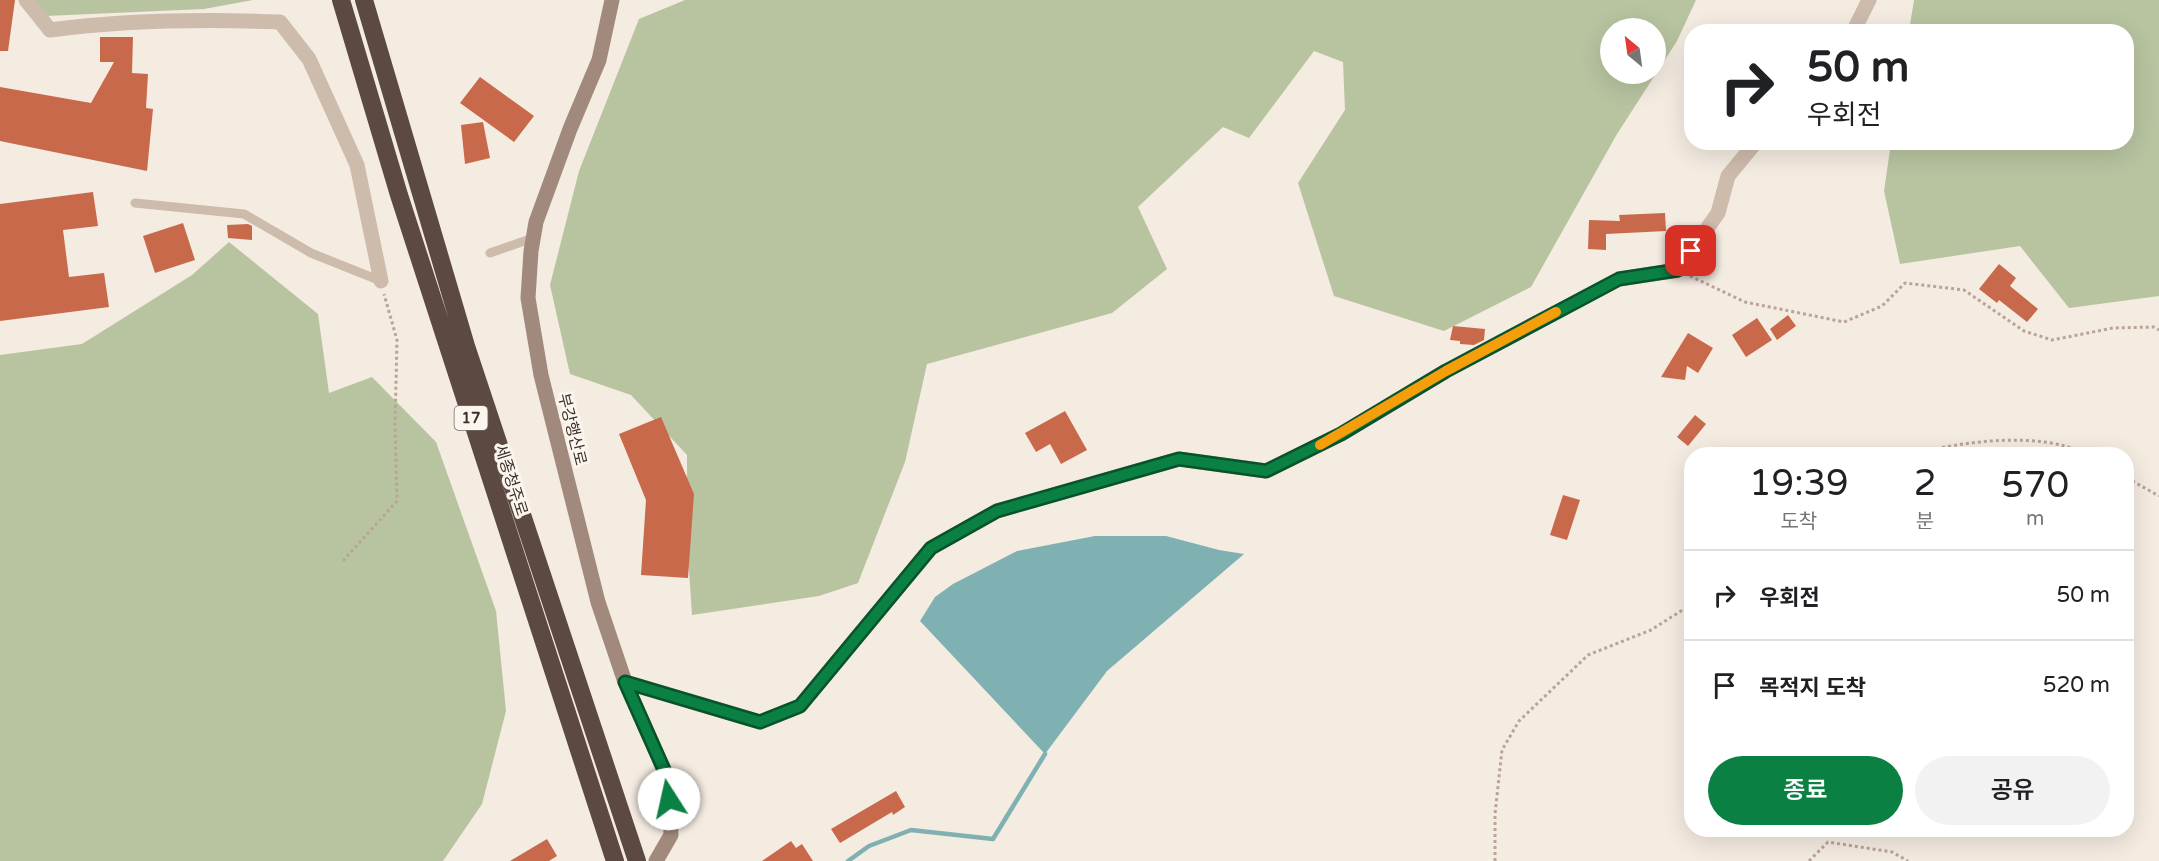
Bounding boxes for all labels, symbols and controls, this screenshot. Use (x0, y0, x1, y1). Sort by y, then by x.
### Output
north arrow (1600, 18, 1666, 84)
map controls (1600, 18, 1666, 84)
text: 50 m (1807, 42, 1909, 93)
icon: right (1708, 48, 1786, 126)
text: 우회전 (1807, 99, 1882, 132)
pin (1665, 225, 1716, 276)
icon: arrive (1674, 234, 1707, 267)
street label: 부강행산로 (553, 391, 591, 468)
road number: 17 (454, 406, 488, 430)
street label: 세종청주로 (490, 442, 532, 519)
text: 19:39 (1749, 462, 1849, 505)
text: 2 (1914, 462, 1936, 505)
text: 570 (2001, 464, 2069, 507)
text: m (2026, 507, 2044, 531)
text: 도착 (1780, 510, 1817, 534)
text: 분 (1916, 510, 1934, 534)
icon: right (1708, 579, 1741, 612)
text: 50 m (2056, 582, 2110, 608)
text: 우회전 (1759, 585, 1820, 611)
icon: arrive (1708, 669, 1741, 702)
text: 520 m (2043, 672, 2110, 698)
text: 목적지 도착 (1759, 675, 1866, 701)
button: 종료 (1708, 756, 1903, 825)
button: 공유 (1915, 756, 2110, 825)
position arrow (637, 767, 701, 831)

